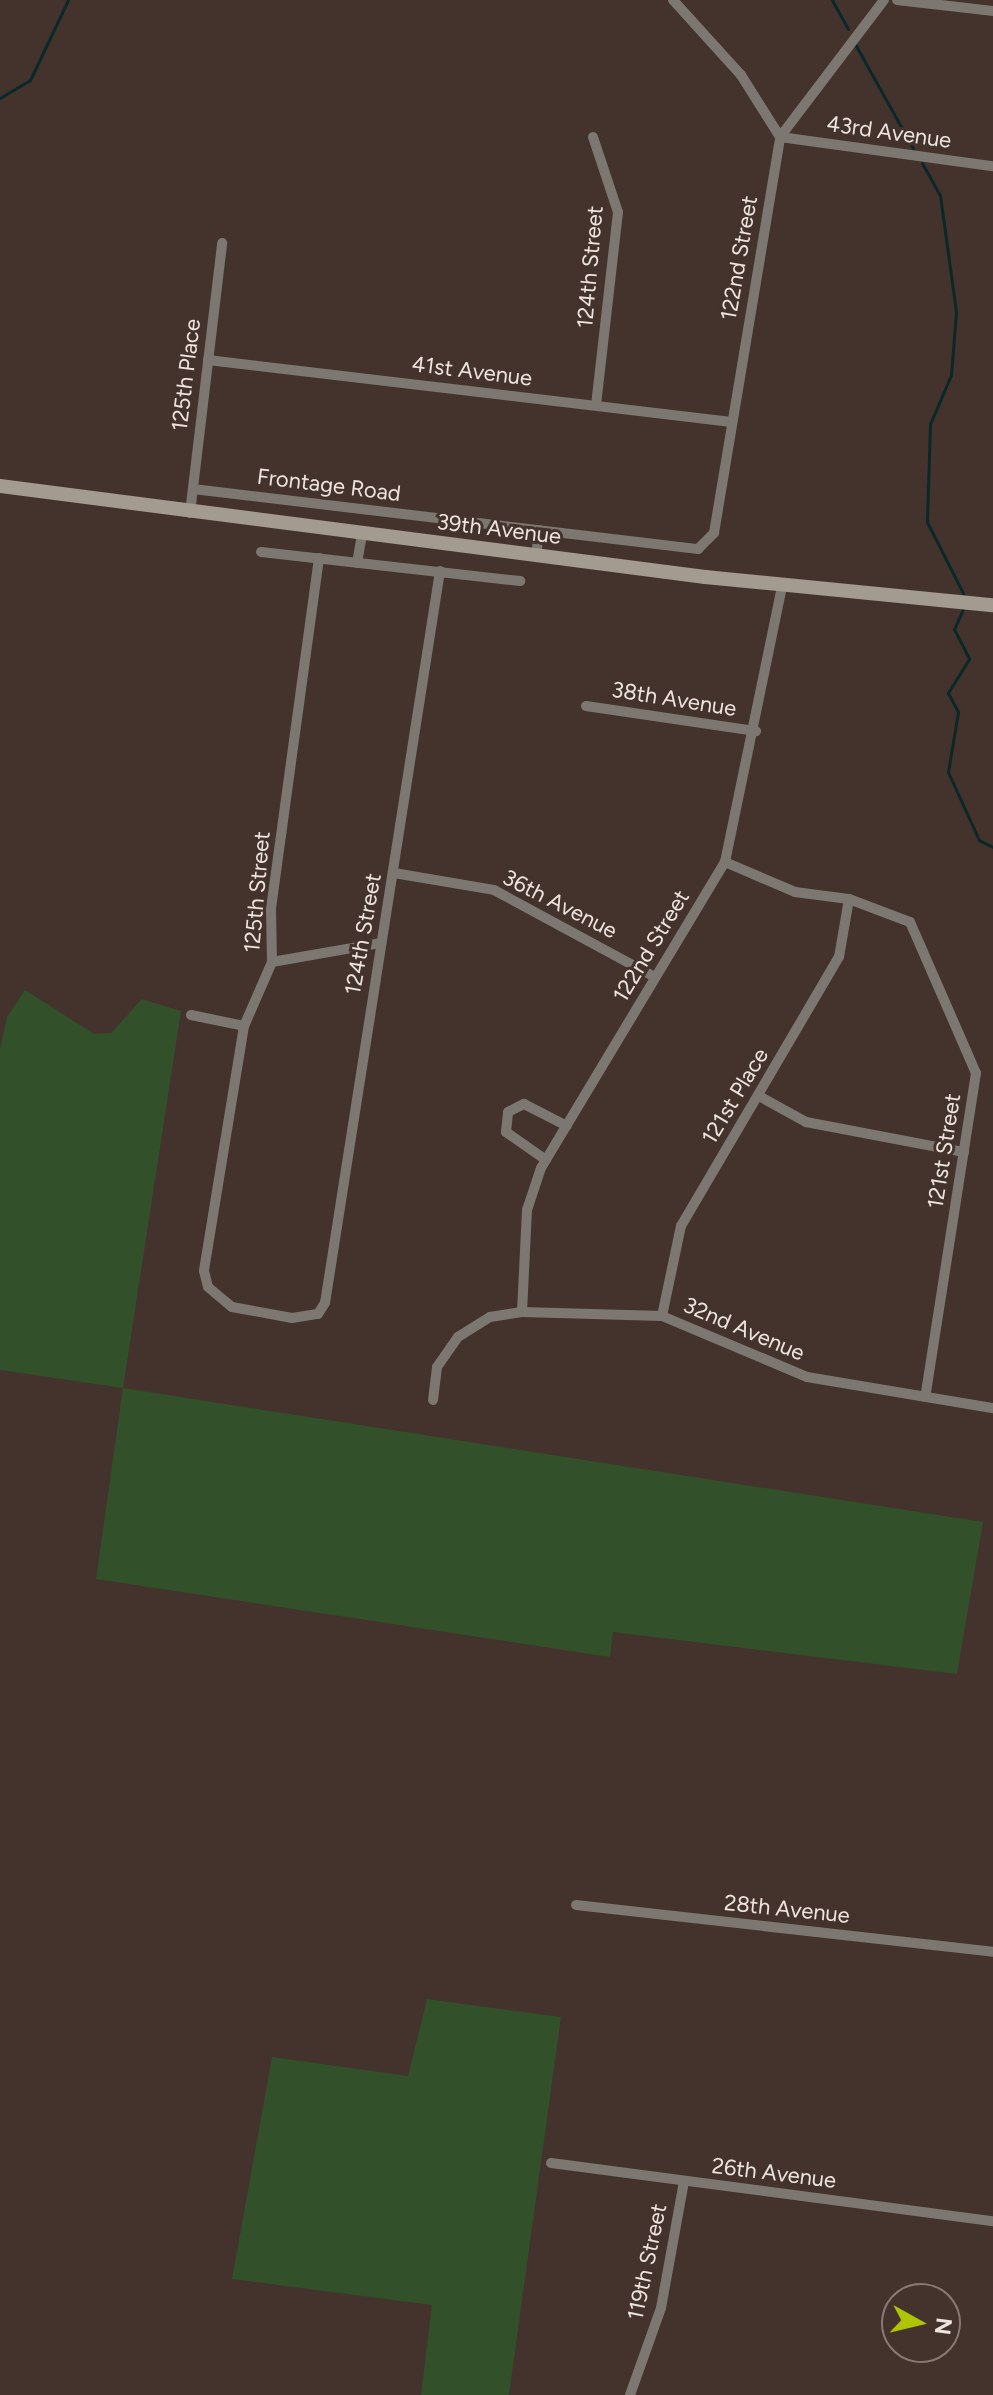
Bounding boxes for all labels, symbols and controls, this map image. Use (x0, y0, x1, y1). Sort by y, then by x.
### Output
street label: 43rd Avenue (825, 110, 953, 154)
street label: 122nd Street (715, 194, 763, 322)
street label: 124th Street (572, 205, 608, 329)
street label: 125th Place (166, 317, 206, 433)
street label: 41st Avenue (410, 351, 534, 391)
street label: Frontage Road (256, 463, 402, 507)
street label: 39th Avenue (435, 508, 563, 550)
street label: 38th Avenue (610, 676, 738, 722)
street label: 125th Street (239, 830, 275, 954)
street label: 36th Avenue (498, 864, 622, 944)
street label: 124th Street (339, 871, 387, 997)
street label: 122nd Street (607, 885, 695, 1007)
street label: 121st Place (696, 1043, 774, 1149)
street label: 121st Street (922, 1092, 966, 1210)
street label: 32nd Avenue (679, 1292, 809, 1366)
street label: 28th Avenue (723, 1889, 851, 1929)
street label: 26th Avenue (710, 2152, 838, 2194)
street label: 119th Street (622, 2201, 672, 2323)
north arrow (881, 2283, 961, 2363)
text: N (929, 2316, 958, 2336)

